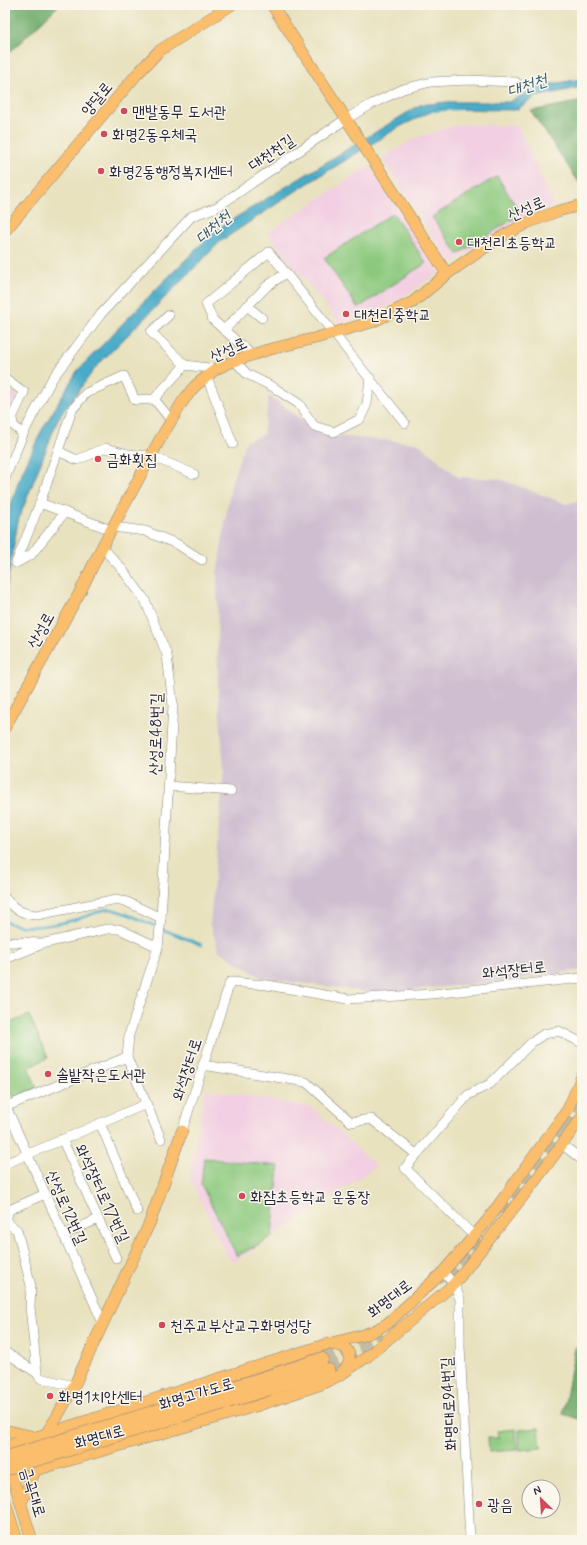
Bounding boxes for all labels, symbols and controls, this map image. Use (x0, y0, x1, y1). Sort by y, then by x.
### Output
water label: 대천천 (504, 68, 552, 103)
street label: 양달로 (77, 77, 118, 121)
place label: 맨발동무 도서관 (132, 102, 227, 123)
marker: 맨발동무 도서관 (119, 106, 129, 116)
place label: 화명2동우체국 (112, 125, 197, 146)
marker: 화명2동우체국 (99, 129, 109, 139)
street label: 대천천길 (245, 130, 299, 176)
place label: 화명2동행정복지센터 (109, 162, 233, 183)
marker: 화명2동행정복지센터 (96, 166, 106, 176)
street label: 산성로 (505, 192, 549, 227)
water label: 대천천 (191, 205, 238, 249)
place label: 대천리초등학교 (467, 233, 557, 254)
marker: 대천리초등학교 (454, 237, 464, 247)
place label: 대천리중학교 (354, 305, 431, 326)
marker: 대천리중학교 (341, 309, 351, 319)
street label: 산성로 (207, 333, 251, 368)
place label: 금화횟집 (106, 450, 158, 471)
marker: 금화횟집 (93, 454, 103, 464)
street label: 산성로 (23, 609, 60, 653)
street label: 산성로48번길 (145, 692, 168, 776)
street label: 와석장터로 (481, 957, 547, 984)
street label: 와석장터로 (167, 1036, 207, 1103)
place label: 솔밭작은도서관 (56, 1065, 146, 1086)
marker: 솔밭작은도서관 (43, 1069, 53, 1079)
street label: 와석장터로17번길 (70, 1141, 134, 1247)
street label: 산성로12번길 (40, 1167, 91, 1248)
place label: 화잠초등학교 운동장 (250, 1187, 370, 1208)
marker: 화잠초등학교 운동장 (237, 1191, 247, 1201)
street label: 화명대로 (363, 1275, 417, 1323)
place label: 천주교부산교구화명성당 (170, 1316, 312, 1337)
marker: 천주교부산교구화명성당 (157, 1320, 167, 1330)
street label: 화명대로94번길 (437, 1356, 462, 1452)
street label: 화명고가도로 (156, 1373, 236, 1416)
place label: 화명1치안센터 (58, 1387, 142, 1408)
marker: 화명1치안센터 (45, 1391, 55, 1401)
street label: 화명대로 (72, 1420, 127, 1455)
street label: 금곡대로 (15, 1465, 50, 1520)
north arrow (521, 1479, 561, 1519)
text: N (531, 1483, 543, 1499)
place label: 광음 (487, 1495, 513, 1516)
marker: 광음 (474, 1499, 484, 1509)

